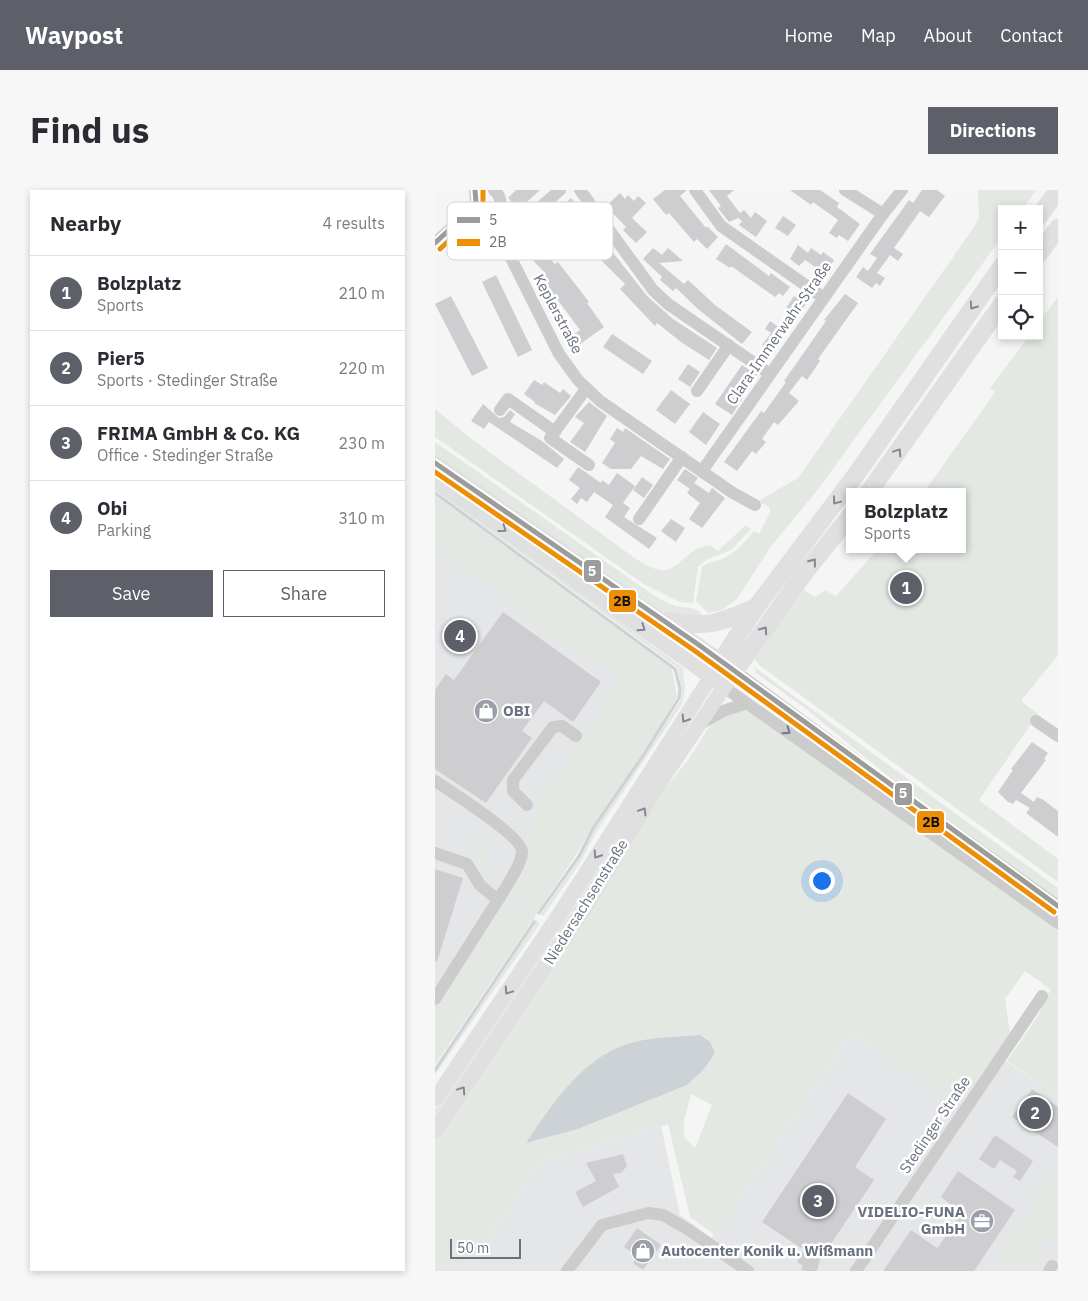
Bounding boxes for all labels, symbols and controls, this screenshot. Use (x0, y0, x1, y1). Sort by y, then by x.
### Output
text: Waypost (25, 19, 123, 51)
text: Home (785, 24, 833, 47)
text: Map (861, 24, 896, 47)
text: About (924, 24, 972, 47)
text: Contact (1000, 24, 1063, 47)
text: Find us (30, 107, 149, 153)
button: Directions (928, 107, 1058, 154)
legend (447, 202, 613, 260)
map controls (998, 205, 1043, 340)
button: + (998, 205, 1043, 250)
text: Nearby (50, 209, 121, 237)
text: 5 (489, 211, 497, 229)
text: 4 results (322, 213, 385, 233)
text: 2B (489, 233, 507, 251)
button: − (998, 250, 1043, 295)
street label: Clara-Immerwahr-Straße (722, 257, 835, 408)
text: Bolzplatz (97, 271, 181, 295)
street label: Keplerstraße (529, 271, 587, 357)
text: 1 (61, 283, 71, 303)
text: 210 m (338, 283, 385, 303)
text: Sports (97, 295, 144, 315)
button: locate (998, 295, 1043, 340)
one-way arrow (971, 300, 979, 309)
text: Pier5 (97, 346, 145, 370)
text: 2 (61, 358, 71, 378)
text: 220 m (338, 358, 385, 378)
text: Sports · Stedinger Straße (97, 370, 278, 390)
text: FRIMA GmbH & Co. KG (97, 421, 300, 445)
text: 3 (61, 433, 71, 453)
text: 230 m (338, 433, 385, 453)
text: Office · Stedinger Straße (97, 445, 273, 465)
one-way arrow (892, 449, 901, 458)
popup (846, 488, 966, 553)
one-way arrow (833, 495, 842, 505)
text: Obi (97, 496, 128, 520)
text: Bolzplatz (864, 499, 948, 523)
text: 4 (61, 508, 71, 528)
text: 310 m (338, 508, 385, 528)
text: Parking (97, 520, 151, 540)
one-way arrow (497, 523, 507, 532)
text: Sports (864, 523, 911, 543)
line badge: 5 (583, 559, 602, 583)
one-way arrow (808, 559, 817, 568)
text: 5 (588, 562, 596, 580)
pin: 1 (890, 569, 922, 607)
button: Save (50, 570, 213, 617)
button: Share (223, 570, 385, 617)
line badge: 2B (608, 589, 637, 613)
text: 2B (613, 592, 631, 610)
pin: 4 (444, 617, 476, 655)
one-way arrow (636, 622, 646, 631)
one-way arrow (758, 626, 767, 636)
shop icon: OBI (473, 698, 499, 724)
place label: OBI (503, 701, 530, 720)
one-way arrow (681, 713, 691, 722)
one-way arrow (781, 725, 790, 733)
line badge: 5 (894, 782, 913, 806)
text: 5 (899, 784, 907, 802)
one-way arrow (636, 808, 646, 817)
line badge: 2B (916, 810, 945, 834)
text: 2B (922, 813, 940, 831)
street label: Niedersachsenstraße (539, 836, 632, 968)
one-way arrow (594, 850, 603, 859)
your location (809, 868, 835, 894)
one-way arrow (505, 986, 514, 995)
street label: Stedinger Straße (895, 1072, 974, 1177)
one-way arrow (456, 1087, 465, 1096)
pin: 2 (1019, 1094, 1051, 1132)
pin: 3 (802, 1182, 834, 1220)
place label: VIDELIO-FUNA GmbH (857, 1202, 965, 1238)
office icon: VIDELIO-FUNA GmbH (969, 1208, 995, 1234)
scale bar (450, 1236, 521, 1259)
shop icon: Autocenter Konik u. Wißmann (630, 1238, 656, 1264)
text: 50 m (457, 1239, 489, 1257)
place label: Autocenter Konik u. Wißmann (661, 1241, 873, 1260)

